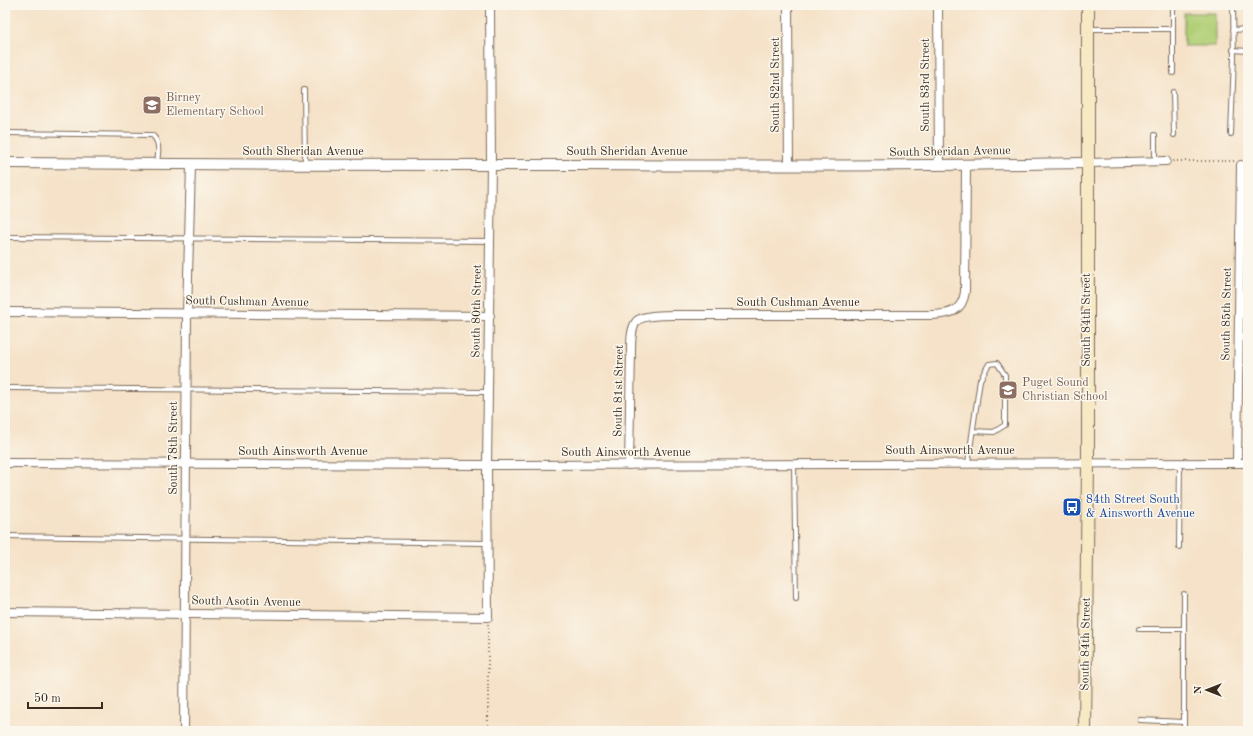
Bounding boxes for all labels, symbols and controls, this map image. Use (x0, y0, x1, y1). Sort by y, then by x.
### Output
street label: South 82nd Street (770, 37, 782, 133)
street label: South 83rd Street (920, 38, 932, 132)
place label: Birney Elementary School (166, 92, 264, 118)
school or university icon: Birney Elementary School (141, 94, 163, 116)
street label: South Sheridan Avenue (889, 145, 1011, 159)
street label: South Sheridan Avenue (242, 146, 364, 158)
street label: South Sheridan Avenue (566, 146, 688, 158)
street label: South 80th Street (470, 264, 484, 358)
street label: South 85th Street (1219, 267, 1234, 361)
street label: South 84th Street (1081, 273, 1093, 367)
street label: South Cushman Avenue (185, 295, 309, 309)
street label: South Cushman Avenue (736, 297, 860, 309)
street label: South 81st Street (612, 345, 626, 437)
place label: Puget Sound Christian School (1022, 377, 1108, 403)
school or university icon: Puget Sound Christian School (997, 379, 1019, 401)
street label: South 78th Street (168, 401, 180, 495)
street label: South Ainsworth Avenue (885, 445, 1015, 457)
street label: South Ainsworth Avenue (238, 446, 368, 458)
street label: South Ainsworth Avenue (561, 447, 691, 459)
place label: 84th Street South & Ainsworth Avenue (1086, 494, 1195, 520)
bus stop icon: 84th Street South & Ainsworth Avenue (1061, 496, 1083, 518)
street label: South Asotin Avenue (191, 595, 301, 609)
street label: South 84th Street (1079, 597, 1093, 691)
north arrow (1187, 670, 1227, 710)
scale bar (28, 684, 102, 710)
text: N (1193, 685, 1204, 694)
text: 50 m (34, 692, 61, 705)

